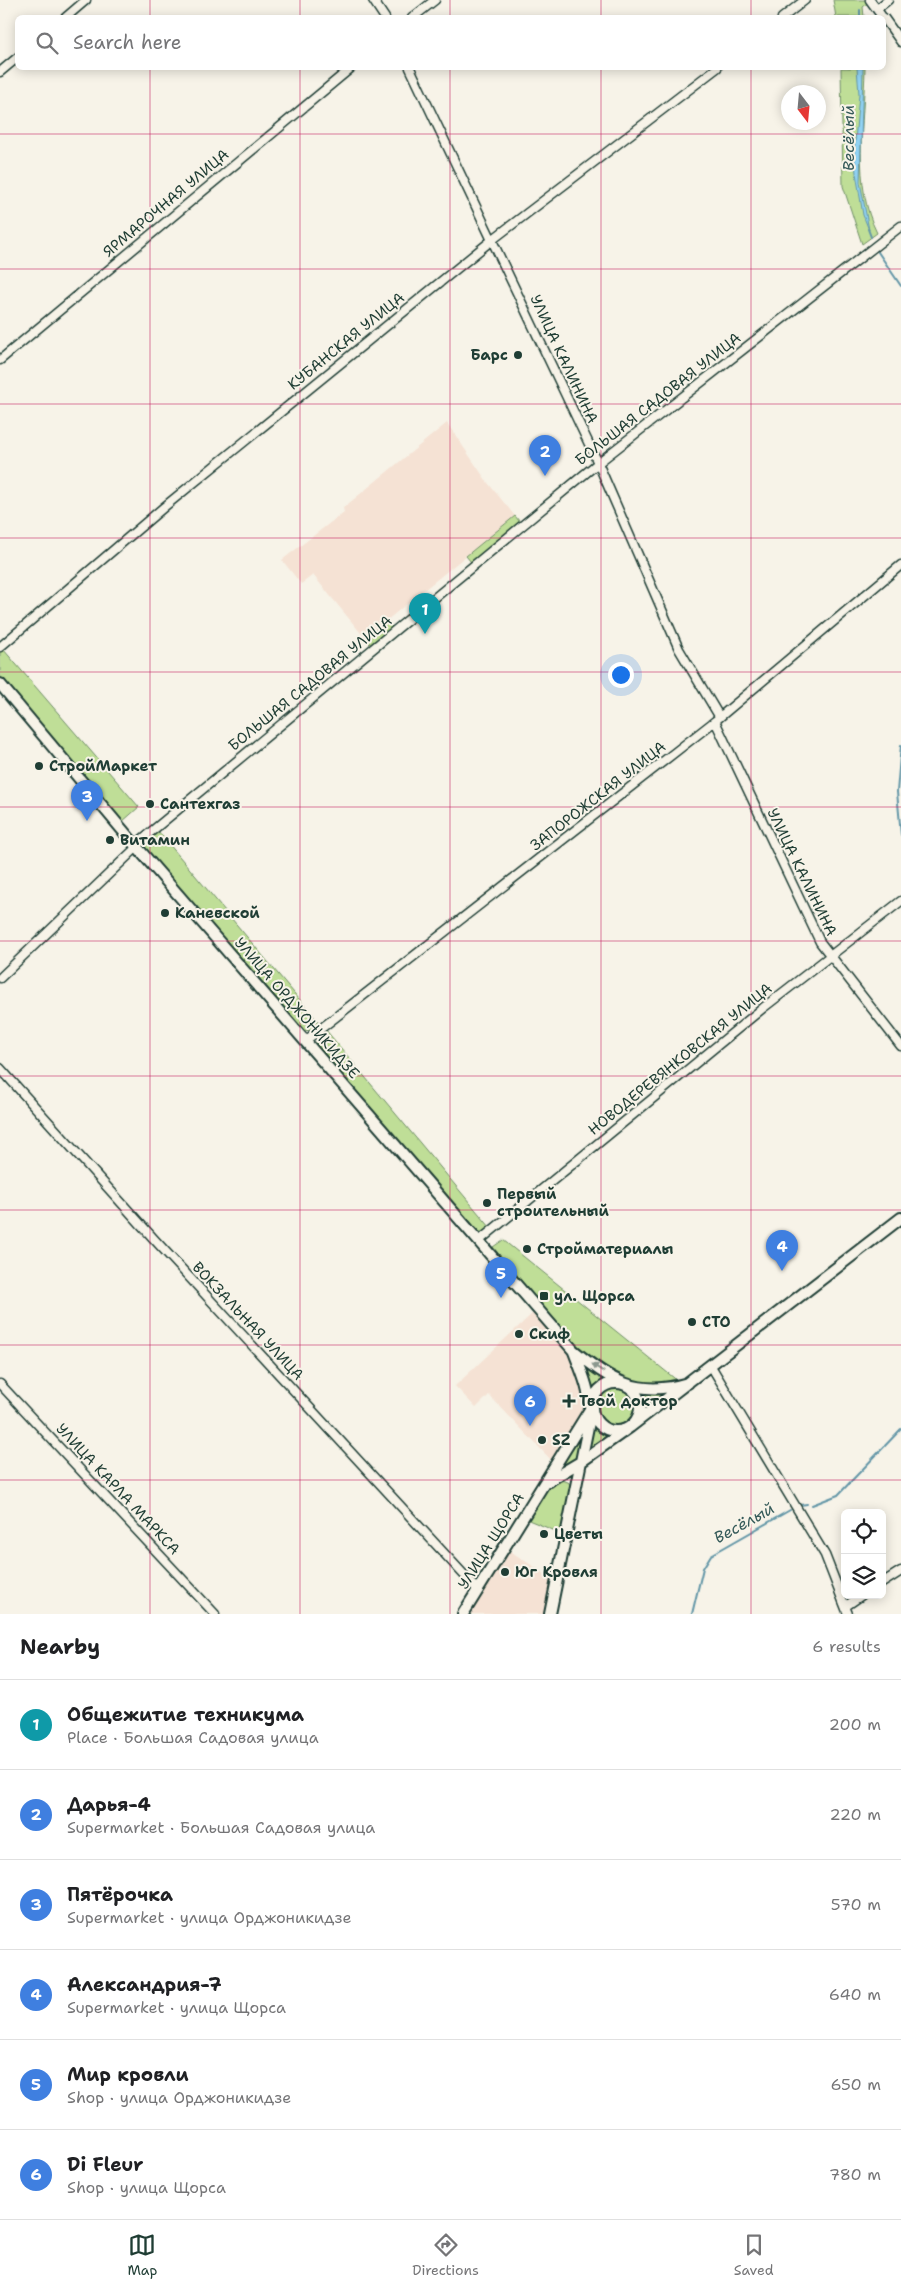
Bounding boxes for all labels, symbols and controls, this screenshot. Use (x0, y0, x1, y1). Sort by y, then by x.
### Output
search box (15, 15, 886, 70)
icon: search (33, 29, 61, 57)
text: Search here (73, 30, 182, 55)
north arrow (781, 85, 826, 130)
water label: Весёлый (838, 105, 859, 171)
street label: ЯРМАРОЧНАЯ УЛИЦА (99, 144, 233, 262)
street label: КУБАНСКАЯ УЛИЦА (283, 288, 409, 394)
street label: УЛИЦА КАЛИНИНА (525, 291, 603, 427)
street label: БОЛЬШАЯ САДОВАЯ УЛИЦА (571, 328, 745, 470)
place label: Барс (471, 345, 508, 365)
marker: Барс (512, 349, 524, 361)
pin: 2 (529, 435, 561, 476)
pin: 1 (409, 593, 441, 634)
street label: БОЛЬШАЯ САДОВАЯ УЛИЦА (224, 611, 396, 755)
your location (608, 662, 634, 688)
street label: ЗАПОРОЖСКАЯ УЛИЦА (526, 737, 670, 855)
place label: СтройМаркет (49, 756, 157, 776)
marker: СтройМаркет (33, 760, 45, 772)
pin: 3 (71, 780, 103, 821)
place label: Сантехгаз (160, 794, 240, 814)
marker: Сантехгаз (144, 798, 156, 810)
street label: УЛИЦА КАЛИНИНА (762, 805, 842, 939)
place label: Витамин (120, 830, 190, 850)
marker: Витамин (104, 834, 116, 846)
place label: Каневской (175, 903, 260, 923)
marker: Каневской (159, 907, 171, 919)
street label: УЛИЦА ОРДЖОНИКИДЗЕ (230, 933, 364, 1083)
street label: НОВОДЕРЕВЯНКОВСКАЯ УЛИЦА (584, 978, 776, 1140)
place label: Первый строительный (497, 1184, 609, 1221)
marker: Первый строительный (481, 1197, 493, 1209)
pin: 4 (766, 1230, 798, 1271)
place label: Стройматериалы (537, 1239, 674, 1259)
marker: Стройматериалы (521, 1243, 533, 1255)
street label: ВОКЗАЛЬНАЯ УЛИЦА (188, 1257, 308, 1385)
pin: 5 (485, 1257, 517, 1298)
place label: ул. Щорса (554, 1286, 636, 1306)
marker: ул. Щорса (538, 1290, 550, 1302)
place label: СТО (702, 1312, 730, 1332)
marker: СТО (686, 1316, 698, 1328)
place label: Скиф (529, 1324, 571, 1344)
marker: Скиф (513, 1328, 525, 1340)
one-way arrow (591, 1363, 604, 1373)
pin: 6 (514, 1385, 546, 1426)
place label: Твой доктор (579, 1391, 678, 1411)
marker: Твой доктор (563, 1395, 575, 1407)
street label: УЛИЦА КАРЛА МАРКСА (52, 1419, 184, 1559)
place label: SZ (552, 1430, 571, 1450)
marker: SZ (536, 1434, 548, 1446)
street label: УЛИЦА ЩОРСА (453, 1489, 529, 1593)
water label: Весёлый (710, 1498, 778, 1548)
map controls (841, 1509, 886, 1599)
button: locate (841, 1509, 886, 1554)
place label: Цветы (554, 1524, 603, 1544)
marker: Цветы (538, 1528, 550, 1540)
button: layers (841, 1554, 886, 1599)
place label: Юг Кровля (515, 1562, 598, 1582)
marker: Юг Кровля (499, 1566, 511, 1578)
text: Nearby (20, 1633, 100, 1661)
text: 6 results (812, 1636, 881, 1657)
text: Общежитие техникума (67, 1702, 304, 1727)
text: 1 (32, 1714, 40, 1735)
text: 200 m (829, 1714, 881, 1735)
text: Place · Большая Садовая улица (67, 1727, 319, 1748)
text: Дарья-4 (67, 1792, 151, 1817)
text: 2 (30, 1804, 42, 1825)
text: 220 m (829, 1804, 881, 1825)
text: Supermarket · Большая Садовая улица (67, 1817, 375, 1838)
text: Пятёрочка (67, 1882, 173, 1907)
text: 3 (30, 1894, 42, 1915)
text: 570 m (831, 1894, 881, 1915)
text: Supermarket · улица Орджоникидзе (67, 1907, 351, 1928)
text: Александрия-7 (67, 1972, 221, 1997)
text: 4 (30, 1984, 42, 2005)
text: 640 m (829, 1984, 881, 2005)
text: Supermarket · улица Щорса (67, 1997, 286, 2018)
text: Мир кровли (67, 2062, 189, 2087)
text: 5 (31, 2074, 41, 2095)
text: 650 m (830, 2074, 881, 2095)
text: Shop · улица Орджоникидзе (67, 2087, 291, 2108)
text: Di Fleur (67, 2152, 143, 2177)
text: 6 (30, 2164, 42, 2185)
text: 780 m (829, 2164, 881, 2185)
text: Shop · улица Щорса (67, 2177, 226, 2198)
tab: Map (127, 2231, 157, 2279)
tab: Directions (412, 2231, 479, 2279)
tab: Saved (734, 2231, 774, 2279)

